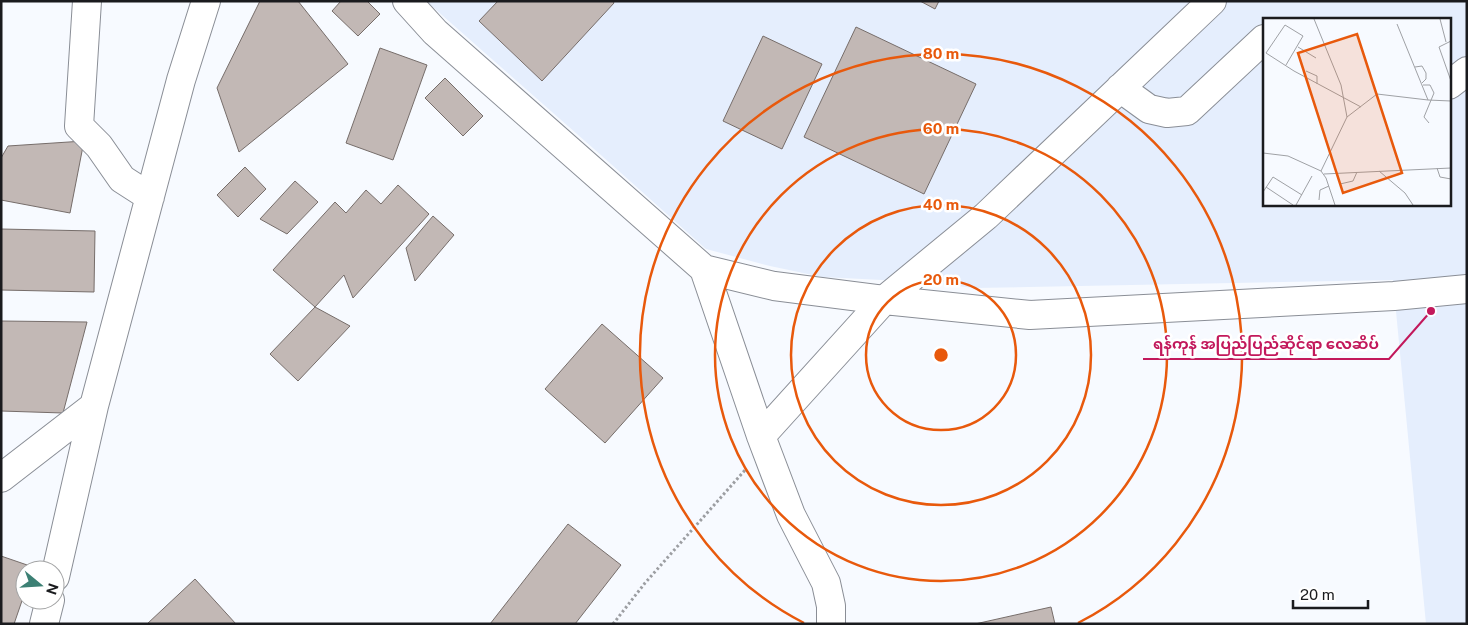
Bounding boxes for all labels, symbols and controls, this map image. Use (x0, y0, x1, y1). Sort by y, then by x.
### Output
inset map (1263, 18, 1450, 205)
text: 80 m (923, 45, 959, 62)
text: 60 m (923, 120, 959, 137)
text: 40 m (923, 196, 959, 213)
text: 20 m (923, 271, 959, 288)
callout: ရန်ကုန် အပြည်ပြည်ဆိုင်ရာ လေဆိပ် (1143, 329, 1389, 359)
text: ရန်ကုန် အပြည်ပြည်ဆိုင်ရာ လေဆိပ် (1153, 334, 1379, 356)
centre of rings (932, 346, 950, 364)
north arrow (15, 560, 65, 610)
scale bar (1293, 578, 1368, 610)
text: N (43, 581, 62, 597)
text: 20 m (1300, 586, 1335, 603)

